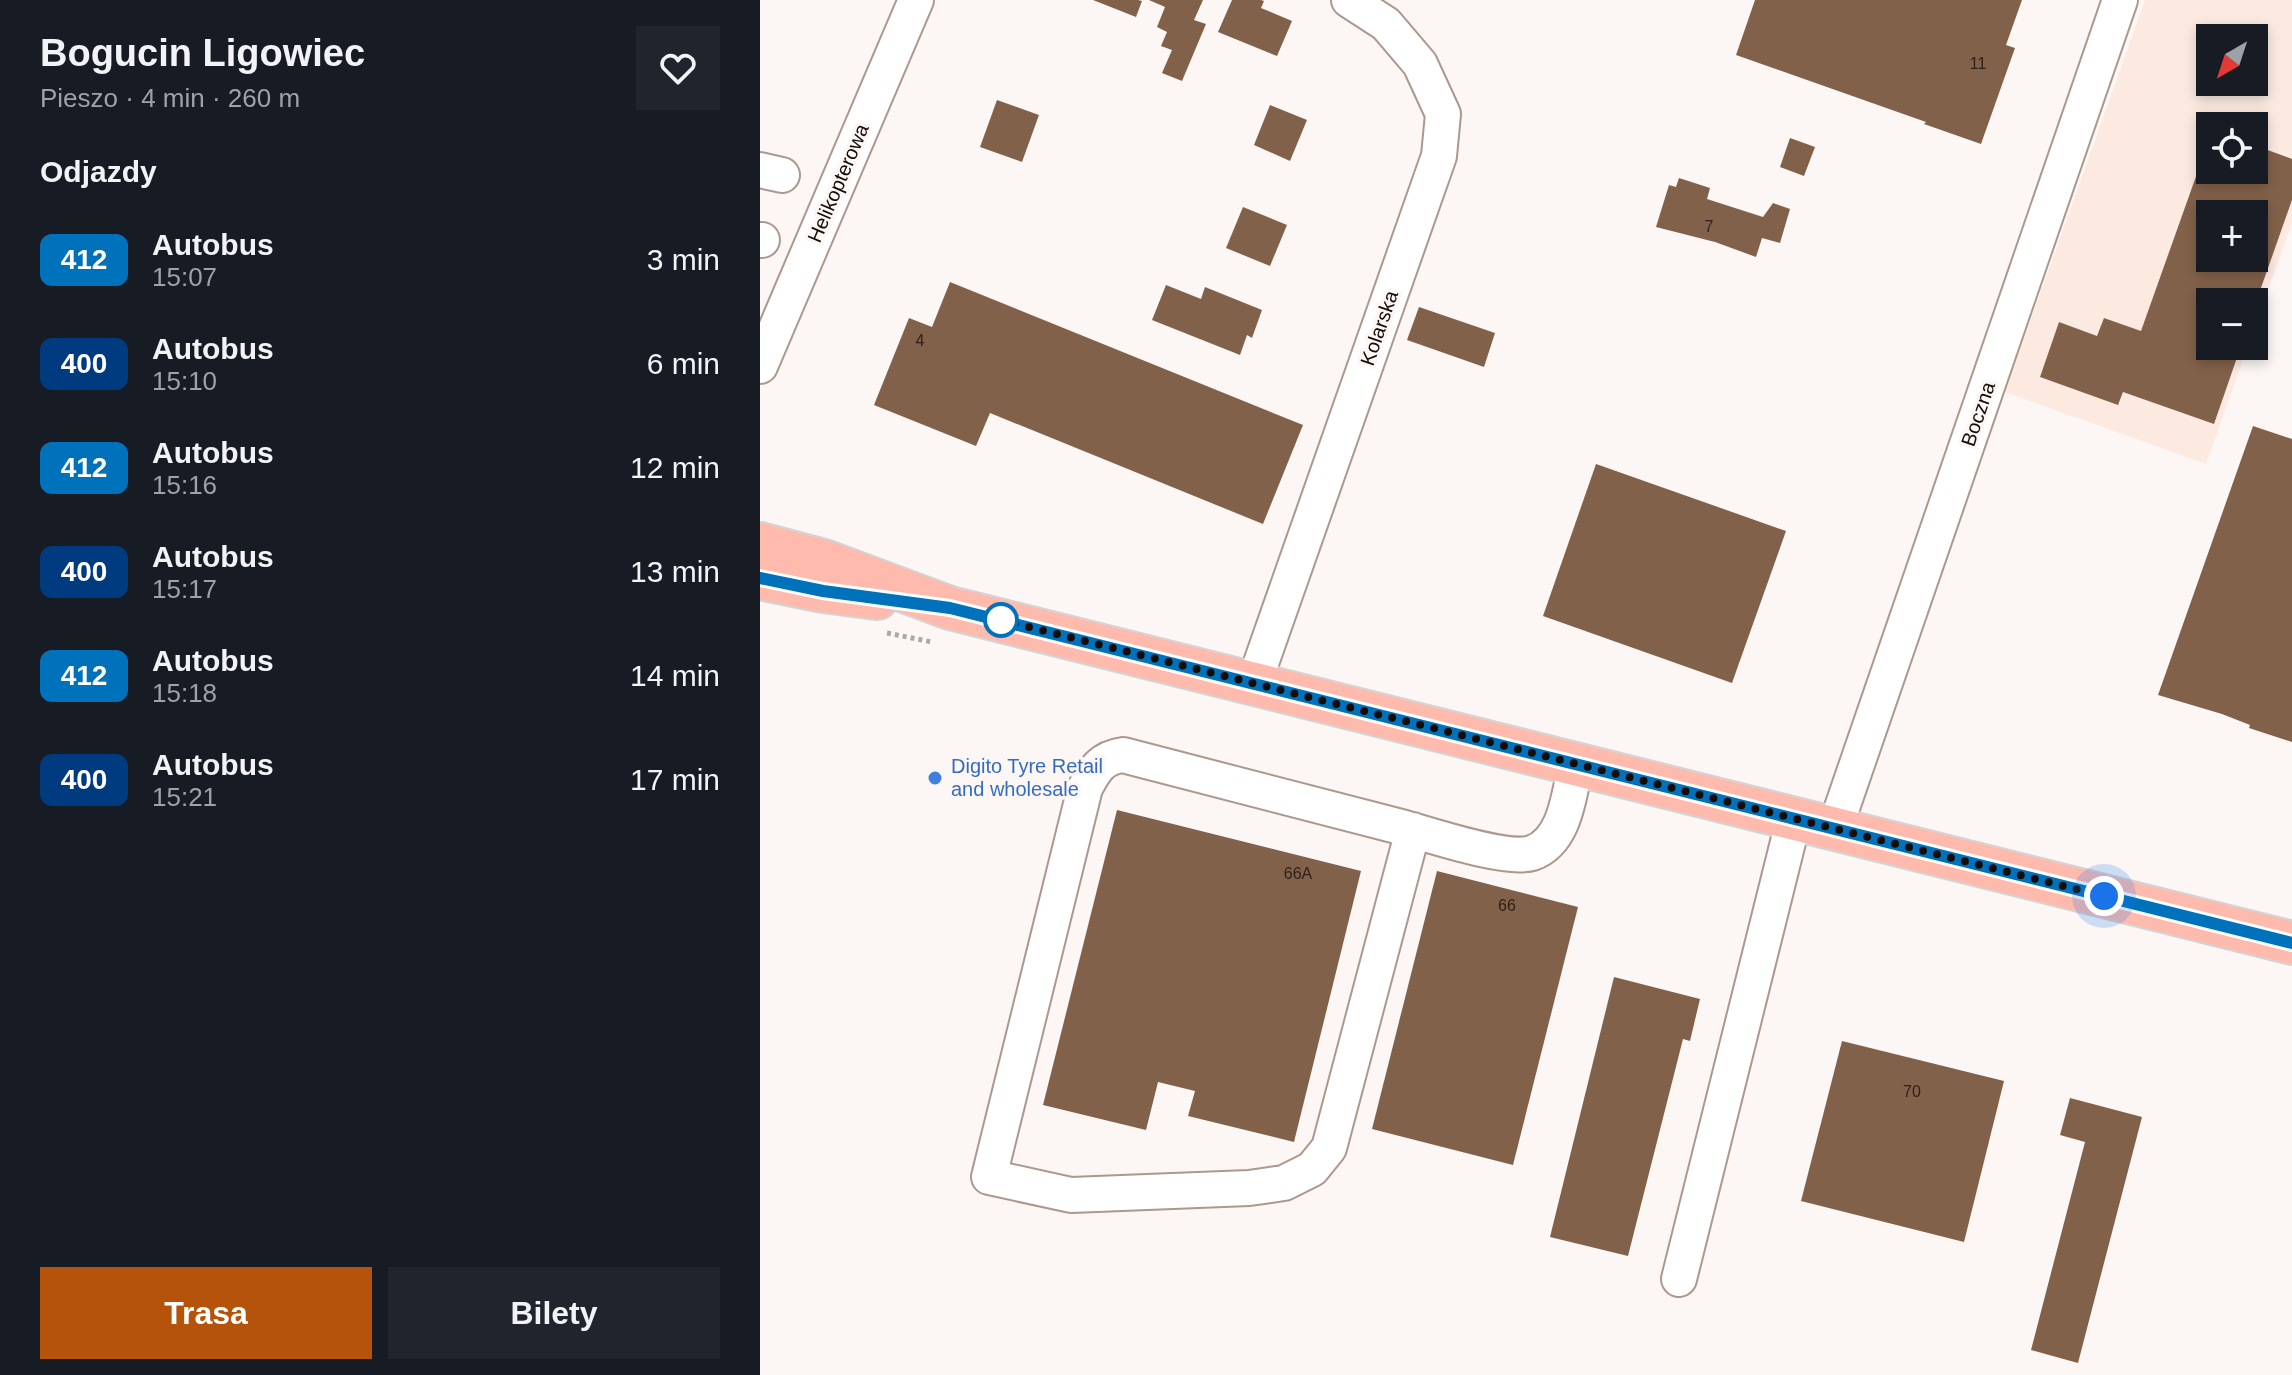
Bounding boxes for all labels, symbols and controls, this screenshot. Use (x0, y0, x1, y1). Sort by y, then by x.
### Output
north arrow (2196, 24, 2268, 96)
map controls (2196, 24, 2268, 360)
button: heart (636, 26, 720, 110)
text: Bogucin Ligowiec (40, 32, 365, 74)
house number: 11 (1970, 55, 1986, 72)
text: Pieszo · 4 min · 260 m (40, 83, 300, 113)
button: locate (2196, 112, 2268, 184)
street label: Helikopterowa (803, 120, 873, 246)
text: Odjazdy (40, 155, 157, 188)
button: + (2196, 200, 2268, 272)
house number: 7 (1705, 218, 1714, 235)
text: Autobus (152, 228, 274, 261)
text: 3 min (647, 243, 720, 276)
text: 412 (61, 244, 107, 275)
text: 15:07 (152, 262, 217, 292)
street label: Kolarska (1356, 287, 1402, 368)
button: − (2196, 288, 2268, 360)
text: Autobus (152, 332, 274, 365)
house number: 4 (916, 332, 925, 349)
text: 6 min (647, 347, 720, 380)
text: 400 (61, 348, 107, 379)
text: 15:10 (152, 366, 217, 396)
street label: Boczna (1957, 378, 2000, 449)
text: Autobus (152, 436, 274, 469)
text: 12 min (630, 451, 720, 484)
text: 412 (61, 452, 107, 483)
text: 15:16 (152, 470, 217, 500)
text: Autobus (152, 540, 274, 573)
text: 13 min (630, 555, 720, 588)
text: 400 (61, 556, 107, 587)
text: 15:17 (152, 574, 217, 604)
unlabelled marker (984, 603, 1018, 637)
text: Autobus (152, 644, 274, 677)
text: 14 min (630, 659, 720, 692)
text: 412 (61, 660, 107, 691)
text: 15:18 (152, 678, 217, 708)
text: Autobus (152, 748, 274, 781)
place label: Digito Tyre Retail and wholesale (951, 755, 1103, 800)
text: 17 min (630, 763, 720, 796)
text: 400 (61, 764, 107, 795)
marker: Digito Tyre Retail and wholesale (926, 769, 944, 787)
text: 15:21 (152, 782, 217, 812)
house number: 66A (1284, 865, 1313, 882)
your location (2084, 876, 2124, 916)
house number: 66 (1498, 897, 1516, 914)
house number: 70 (1903, 1083, 1921, 1100)
button: Trasa (40, 1267, 372, 1359)
button: Bilety (388, 1267, 720, 1359)

